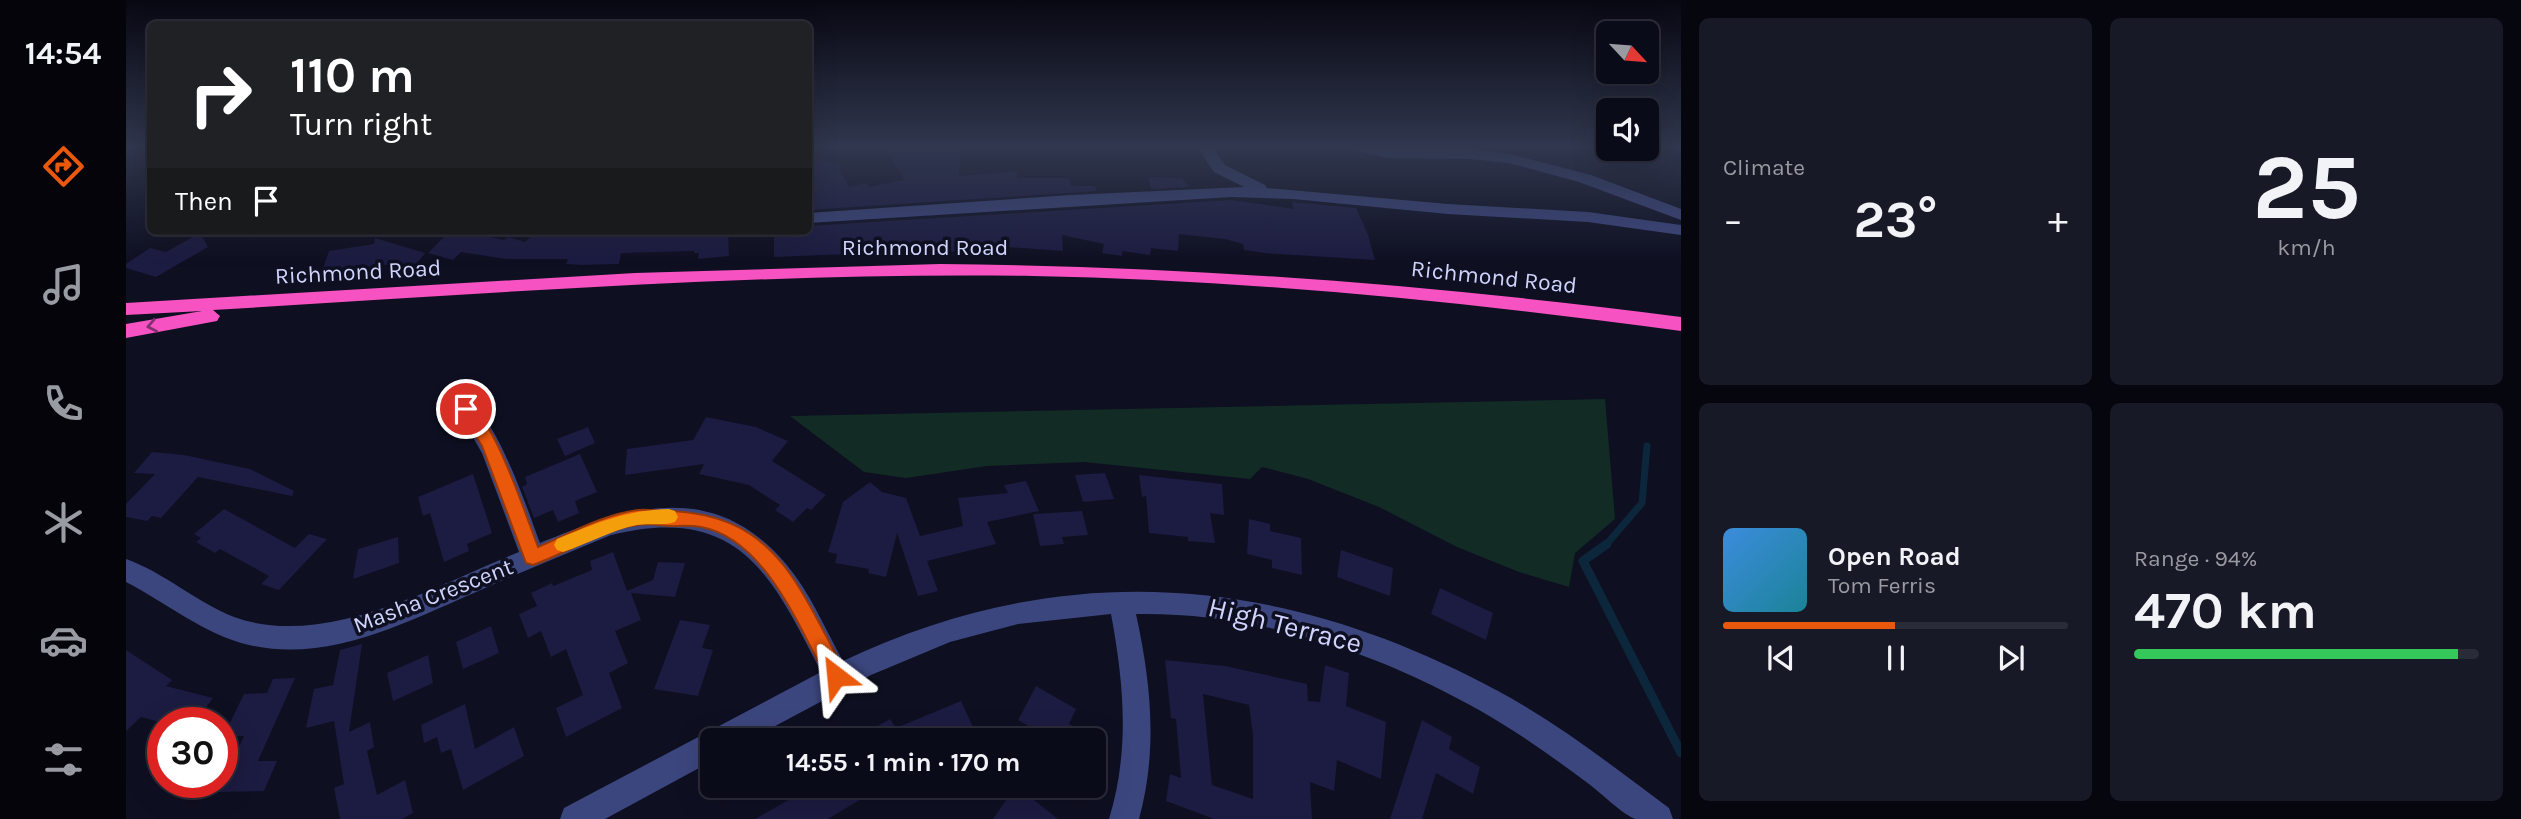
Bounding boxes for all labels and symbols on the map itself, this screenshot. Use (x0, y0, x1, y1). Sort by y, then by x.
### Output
north arrow (1596, 21, 1659, 84)
street label: Richmond Road (842, 234, 1008, 261)
street label: Richmond Road (274, 254, 442, 290)
street label: Richmond Road (1410, 255, 1578, 299)
one-way arrow (146, 318, 158, 333)
pin (436, 379, 496, 439)
street label: Masha Crescent (349, 553, 517, 639)
street label: High Terrace (1205, 590, 1365, 660)
position arrow (799, 639, 873, 713)
speed limit sign: 30 (147, 707, 238, 798)

